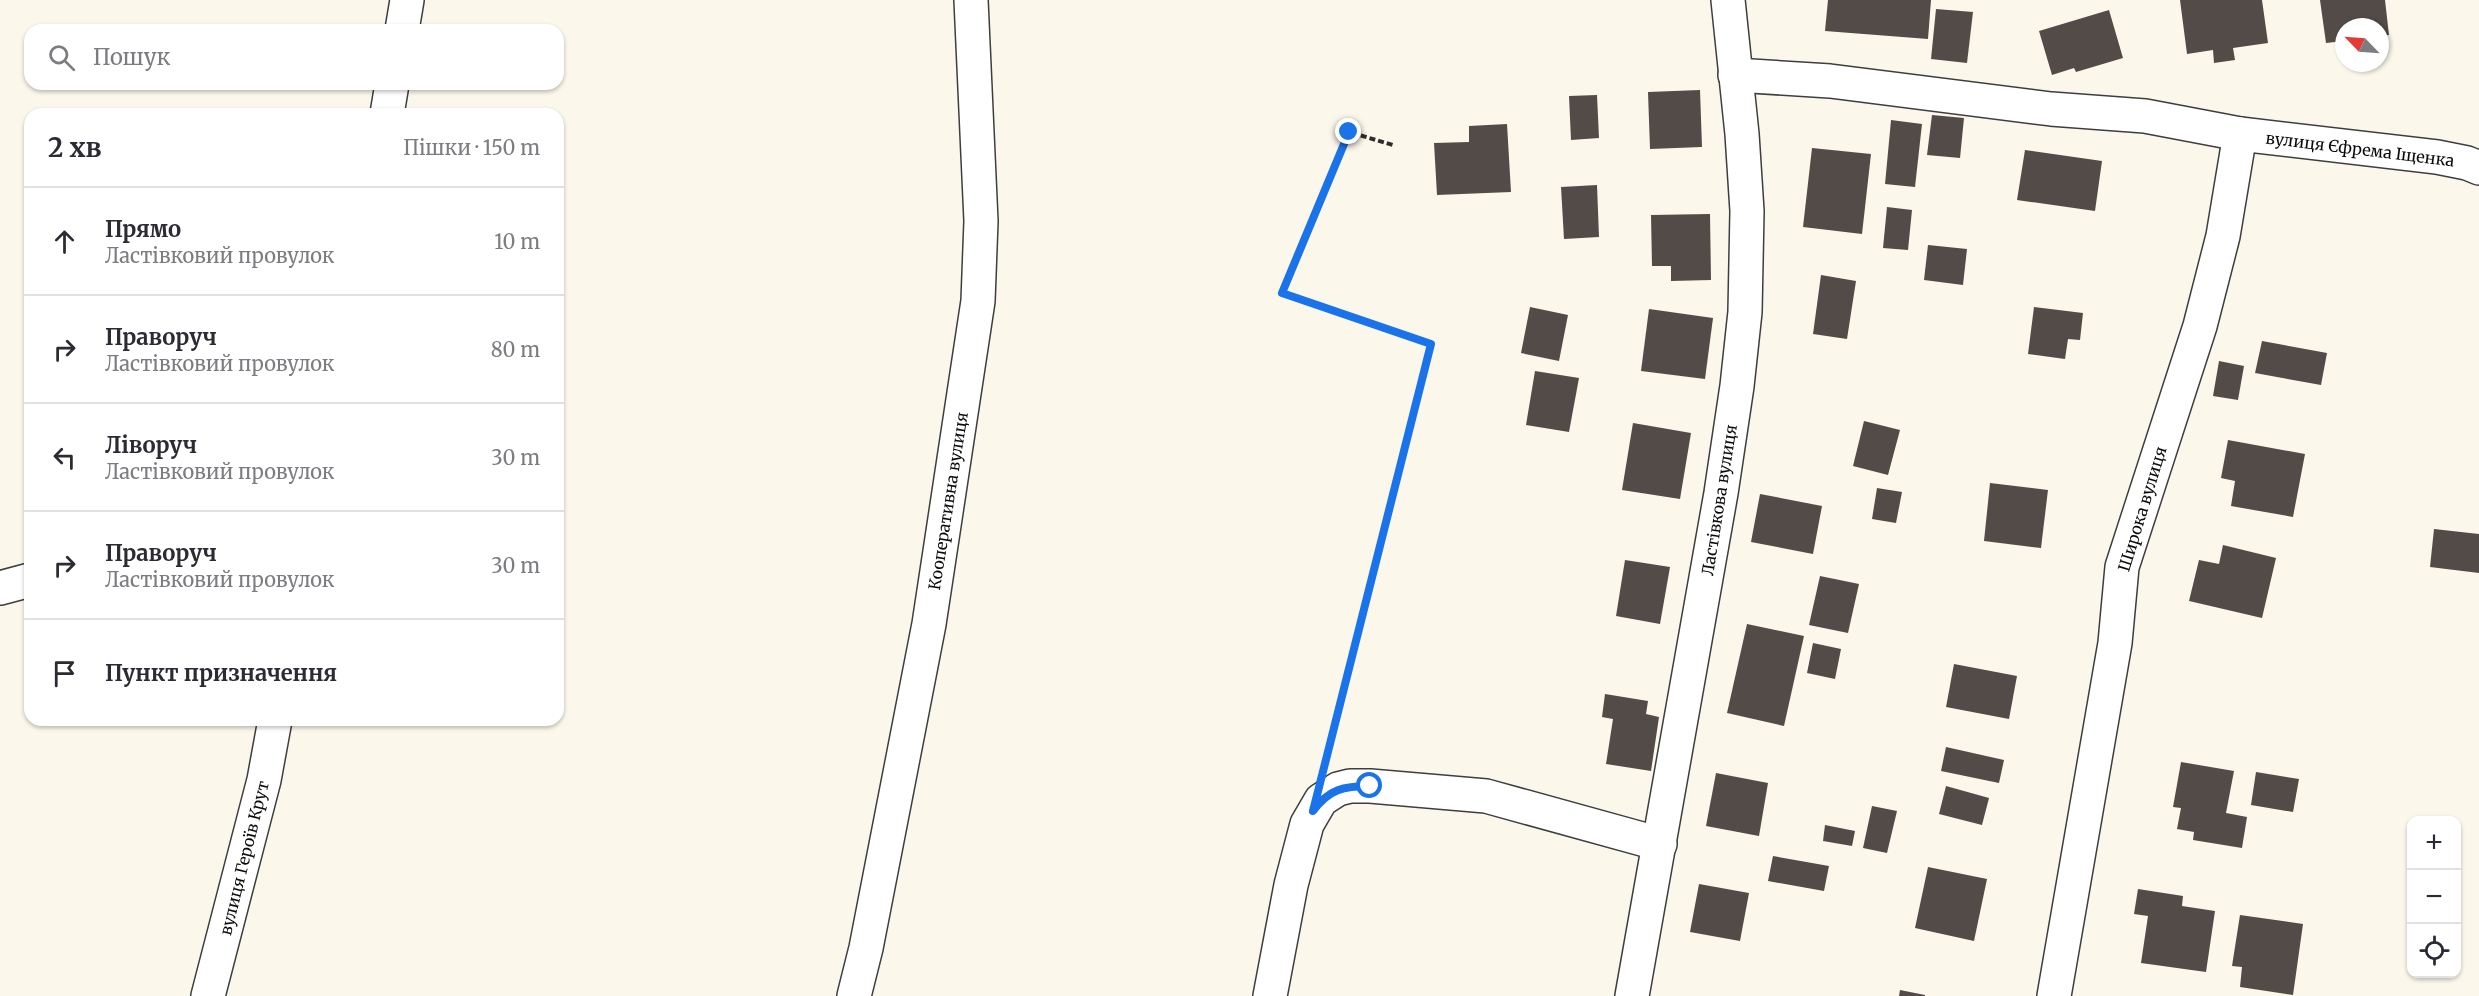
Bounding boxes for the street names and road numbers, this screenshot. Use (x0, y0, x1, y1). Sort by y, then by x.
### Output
street label: вулиця Єфрема Іщенка (2265, 128, 2456, 171)
street label: Кооперативна вулиця (924, 411, 972, 591)
street label: Ластівкова вулиця (1697, 423, 1741, 577)
street label: Широка вулиця (2113, 444, 2171, 574)
street label: вулиця Героїв Крут (215, 778, 273, 937)

